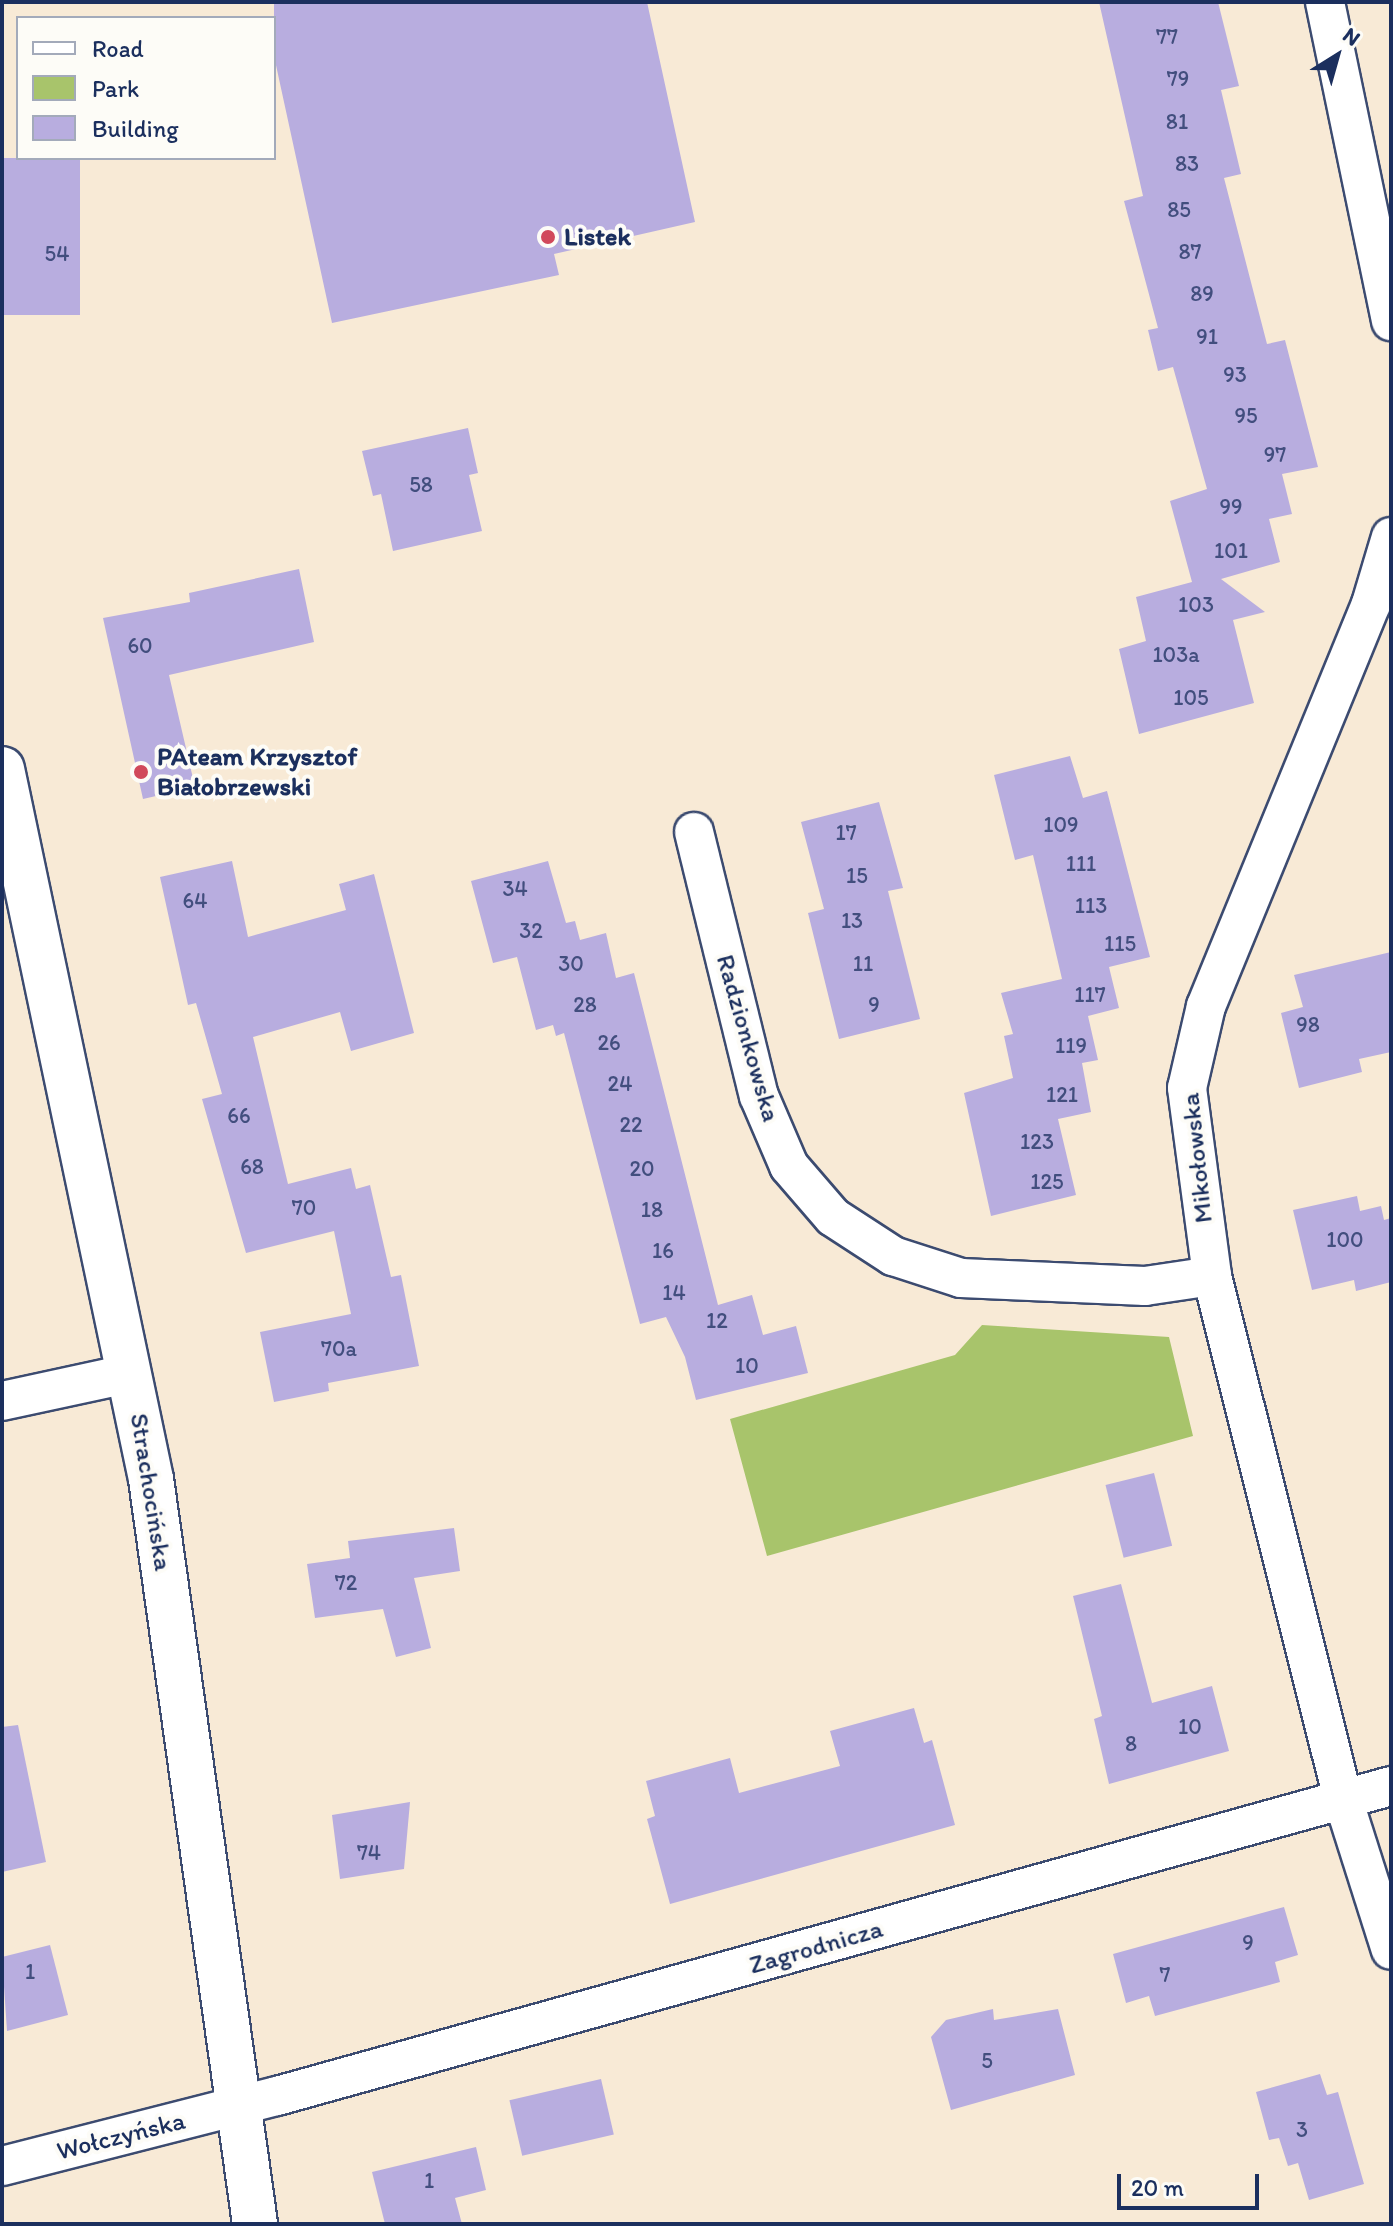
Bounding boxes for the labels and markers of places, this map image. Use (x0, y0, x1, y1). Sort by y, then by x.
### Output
place label: Listek (564, 221, 631, 253)
marker: Listek (539, 228, 557, 246)
place label: PAteam Krzysztof Białobrzewski (157, 741, 356, 802)
marker: PAteam Krzysztof Białobrzewski (132, 763, 150, 781)

